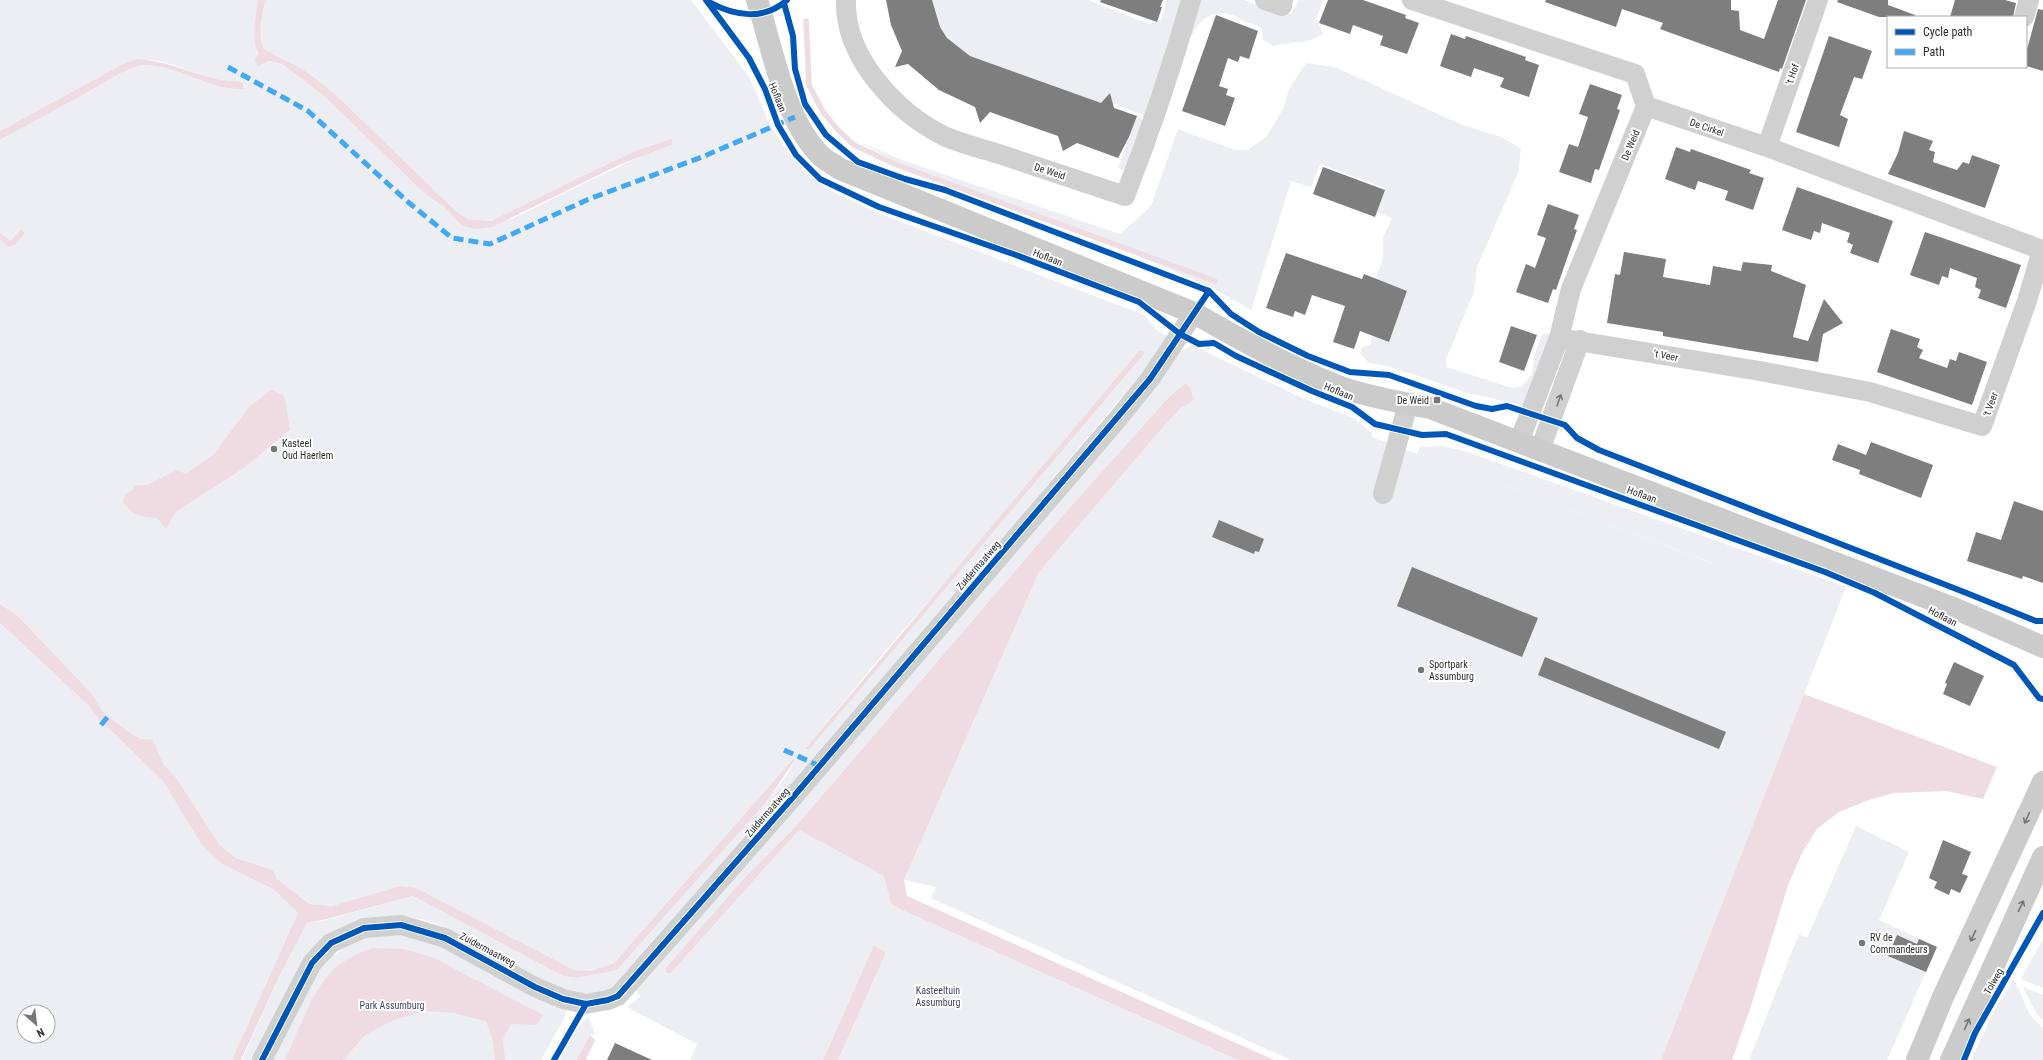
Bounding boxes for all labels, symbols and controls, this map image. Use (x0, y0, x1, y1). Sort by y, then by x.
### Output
legend (1887, 16, 2027, 68)
text: Cycle path (1923, 25, 1973, 39)
text: Path (1923, 45, 1945, 59)
street label: 't Hof (1784, 61, 1801, 86)
street label: Hoflaan (767, 81, 788, 114)
street label: De Cirkel (1688, 117, 1725, 138)
street label: De Weid (1619, 128, 1642, 162)
street label: De Weid (1033, 161, 1067, 182)
street label: Hoflaan (1032, 247, 1064, 268)
street label: 't Veer (1653, 348, 1679, 363)
street label: Hoflaan (1323, 381, 1355, 402)
street label: 't Veer (1981, 391, 2000, 418)
place label: De Weid (1397, 395, 1429, 406)
marker: De Weid (1432, 395, 1442, 405)
one-way arrow (1555, 395, 1563, 407)
place label: Kasteel Oud Haerlem (282, 438, 333, 461)
marker: Kasteel Oud Haerlem (269, 444, 279, 454)
street label: Hoflaan (1626, 484, 1658, 505)
street label: Zuidermaatweg (954, 539, 1003, 592)
street label: Hoflaan (1927, 605, 1959, 628)
place label: Sportpark Assumburg (1429, 659, 1474, 682)
marker: Sportpark Assumburg (1416, 665, 1426, 675)
street label: Zuidermaatweg (743, 786, 792, 839)
one-way arrow (2023, 811, 2030, 823)
one-way arrow (2018, 901, 2025, 913)
one-way arrow (1969, 929, 1976, 941)
street label: Zuidermaatweg (458, 930, 517, 969)
place label: RV de Commandeurs (1870, 932, 1928, 955)
marker: RV de Commandeurs (1857, 938, 1867, 948)
street label: Tolweg (1982, 966, 2005, 996)
park label: Kasteeltuin Assumburg (916, 985, 961, 1008)
park label: Park Assumburg (359, 1000, 425, 1011)
north arrow (16, 1004, 56, 1044)
one-way arrow (1964, 1019, 1971, 1031)
text: N (34, 1025, 46, 1040)

